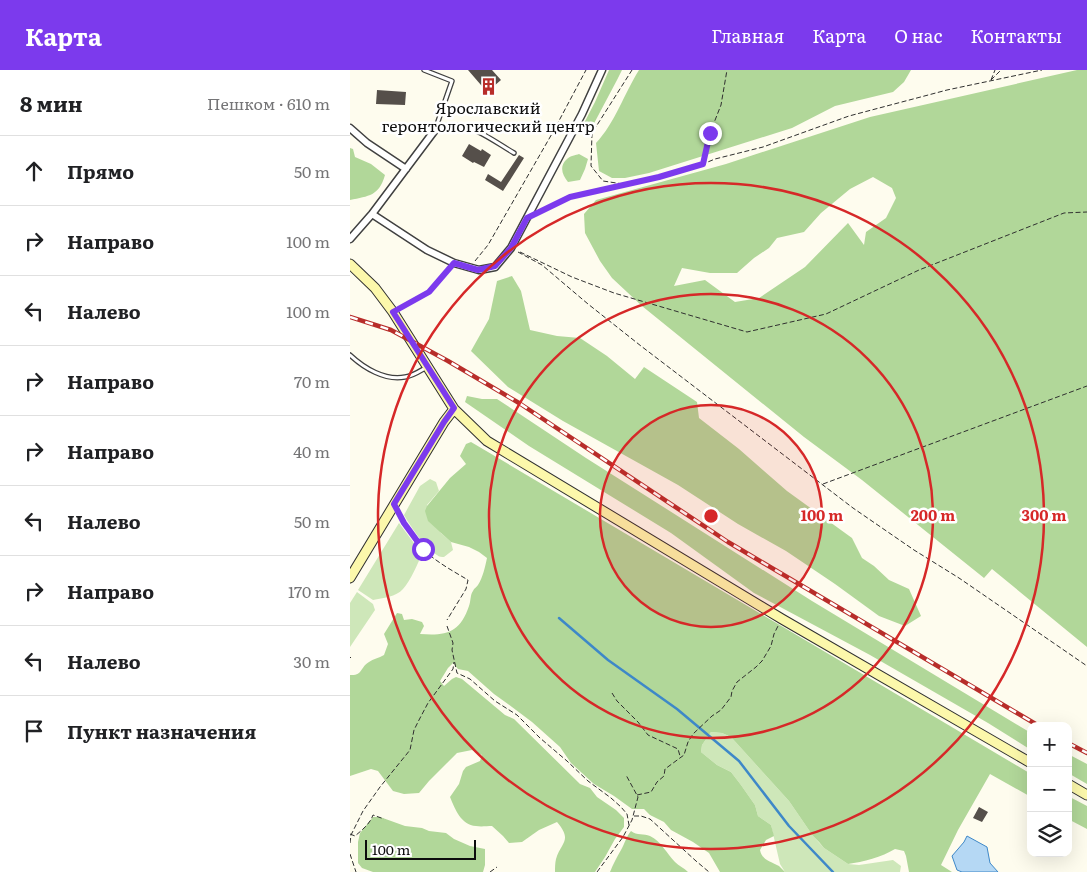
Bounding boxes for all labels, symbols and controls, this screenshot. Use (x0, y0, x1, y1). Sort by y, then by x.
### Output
text: Карта (25, 18, 102, 53)
text: Главная (711, 22, 784, 49)
text: Карта (812, 22, 866, 49)
text: О нас (894, 22, 942, 49)
text: Контакты (970, 22, 1062, 49)
building icon: Ярославский геронтологический центр (478, 76, 498, 96)
text: 8 мин (20, 87, 83, 118)
text: Пешком · 610 m (207, 91, 330, 115)
place label: Ярославский геронтологический центр (381, 95, 595, 137)
route end (699, 122, 722, 145)
icon: ahead (20, 157, 48, 185)
text: Прямо (67, 157, 134, 185)
text: 50 m (294, 159, 330, 183)
icon: right (20, 227, 48, 255)
text: Направо (67, 227, 154, 255)
text: 100 m (286, 229, 330, 253)
icon: left (20, 297, 48, 325)
text: Налево (67, 297, 141, 325)
text: 100 m (286, 299, 330, 323)
icon: right (20, 367, 48, 395)
text: Направо (67, 367, 154, 395)
text: 70 m (294, 369, 330, 393)
icon: right (20, 437, 48, 465)
text: Направо (67, 437, 154, 465)
text: 40 m (293, 439, 330, 463)
text: 100 m (801, 503, 843, 526)
text: 200 m (911, 503, 955, 526)
text: 300 m (1022, 503, 1066, 526)
icon: left (20, 507, 48, 535)
text: Налево (67, 507, 141, 535)
centre of rings (702, 507, 720, 525)
text: 50 m (294, 509, 330, 533)
route start (412, 538, 435, 561)
icon: right (20, 577, 48, 605)
text: Направо (67, 577, 154, 605)
text: 170 m (288, 579, 330, 603)
icon: left (20, 647, 48, 675)
text: Налево (67, 647, 141, 675)
text: 30 m (293, 649, 330, 673)
icon: arrive (20, 717, 48, 745)
text: Пункт назначения (67, 717, 256, 745)
map controls (1027, 722, 1072, 857)
button: + (1027, 722, 1072, 767)
button: − (1027, 767, 1072, 812)
button: layers (1027, 812, 1072, 857)
scale bar (365, 837, 476, 860)
text: 100 m (372, 839, 410, 859)

